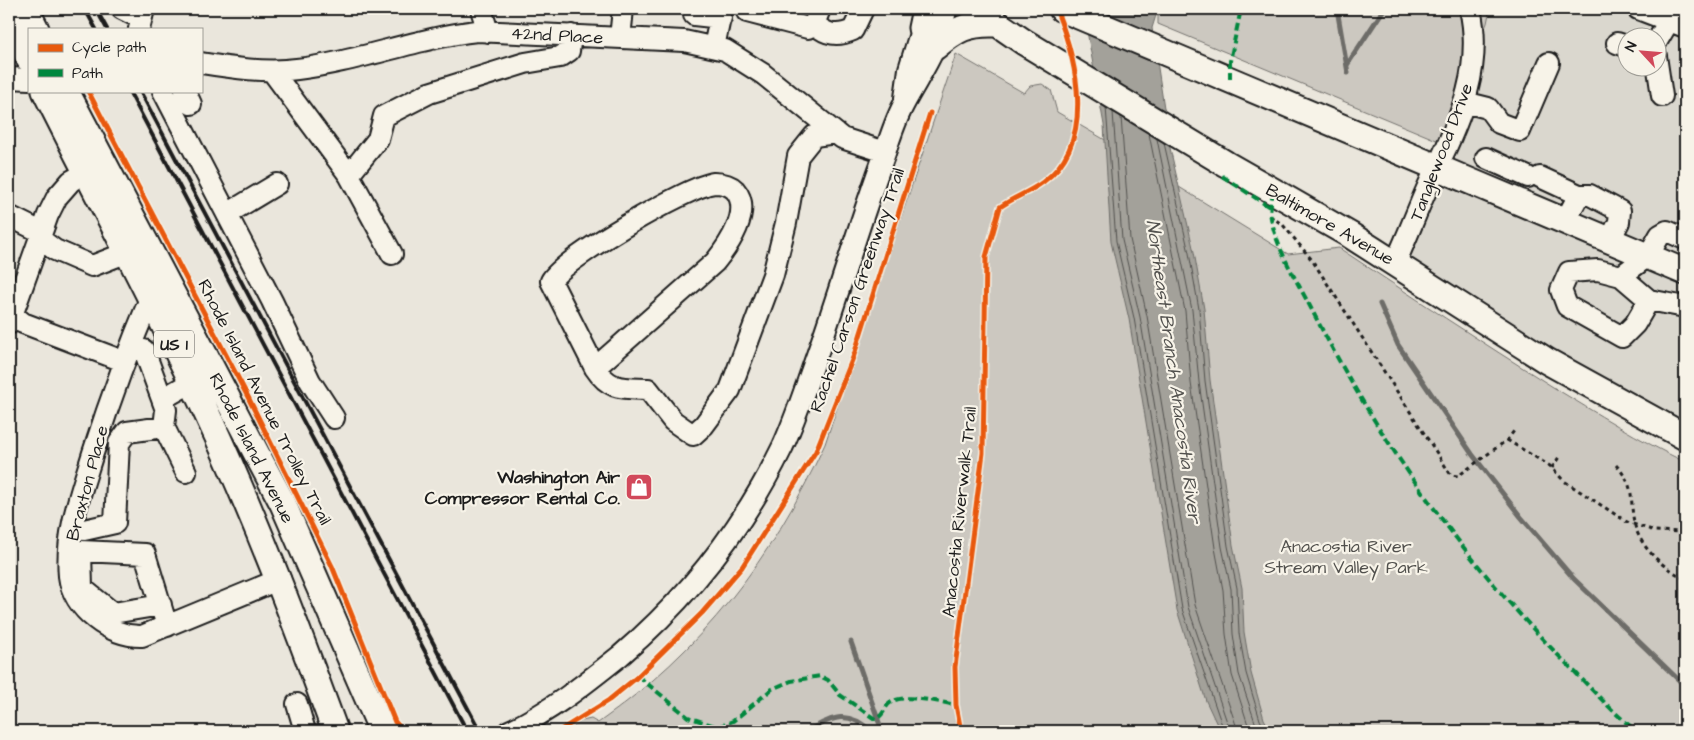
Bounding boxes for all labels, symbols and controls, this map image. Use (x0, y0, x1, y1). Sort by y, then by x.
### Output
street label: 42nd Place (510, 21, 604, 50)
legend (28, 28, 202, 92)
north arrow (1616, 28, 1666, 78)
text: Cycle path (72, 37, 147, 59)
text: N (1620, 38, 1642, 55)
text: Path (72, 63, 103, 84)
street label: Tanglewood Drive (1404, 79, 1480, 225)
street label: Rachel Carson Greenway Trail (804, 165, 912, 416)
street label: Baltimore Avenue (1261, 178, 1399, 271)
water label: Northeast Branch Anacostia River (1139, 218, 1208, 527)
street label: Rhode Island Avenue Trolley Trail (194, 276, 336, 528)
road number: US 1 (154, 330, 194, 358)
street label: Rhode Island Avenue (205, 369, 299, 527)
street label: Anacostia Riverwalk Trail (936, 405, 983, 619)
street label: Braxton Place (60, 422, 115, 544)
place label: Washington Air Compressor Rental Co. (425, 465, 620, 511)
shop icon: Washington Air Compressor Rental Co. (624, 472, 654, 502)
park label: Anacostia River Stream Valley Park (1264, 534, 1428, 581)

